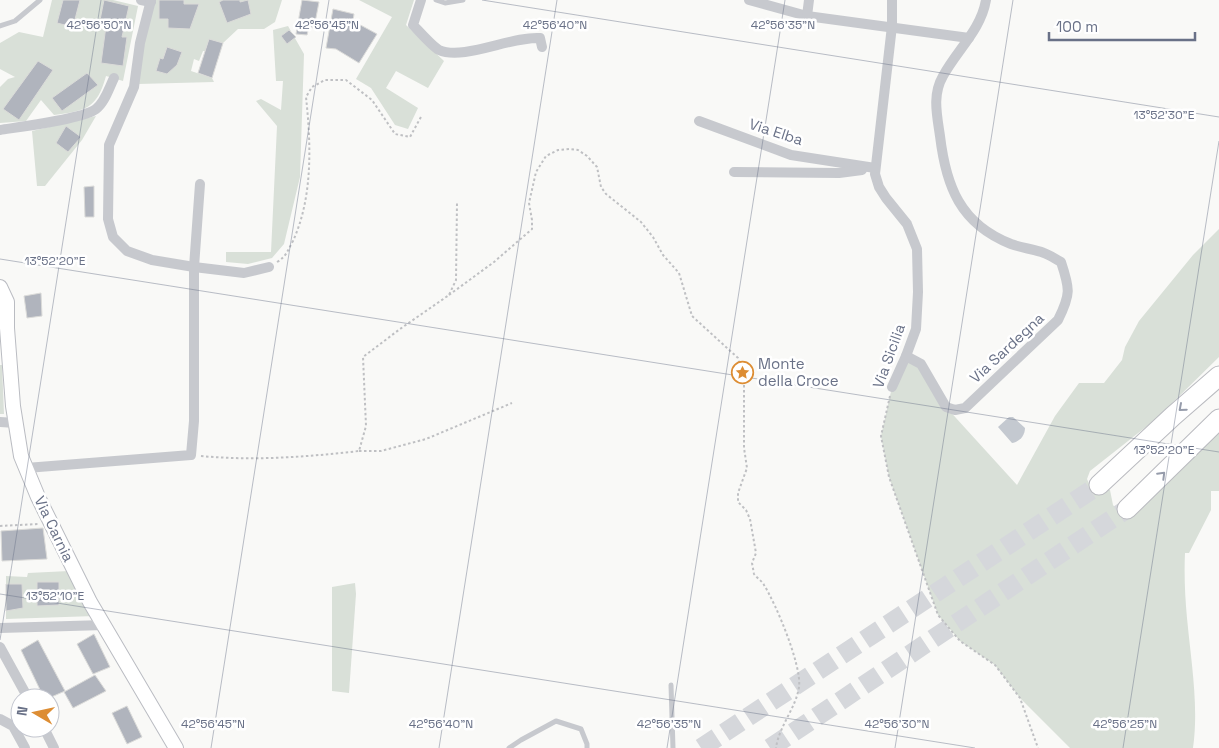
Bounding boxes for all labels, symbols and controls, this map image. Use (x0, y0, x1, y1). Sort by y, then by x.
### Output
scale bar (1049, 10, 1195, 42)
text: 42°56'50"N (67, 17, 131, 33)
text: 42°56'45"N (295, 17, 359, 33)
text: 42°56'40"N (523, 17, 587, 33)
text: 42°56'35"N (751, 17, 815, 33)
text: 100 m (1056, 17, 1098, 36)
text: 13°52'30"E (1134, 107, 1195, 123)
street label: Via Elba (747, 114, 806, 149)
text: 13°52'20"E (25, 253, 86, 269)
street label: Via Sardegna (966, 308, 1048, 387)
street label: Via Sicilia (868, 321, 909, 391)
place label: Monte della Croce (758, 354, 839, 390)
place icon: Monte della Croce (730, 361, 754, 385)
one-way arrow (1179, 403, 1188, 411)
text: 13°52'20"E (1134, 442, 1195, 458)
one-way arrow (1156, 471, 1165, 480)
street label: Via Carnia (30, 493, 79, 565)
text: 13°52'10"E (26, 588, 85, 604)
north arrow (10, 688, 60, 738)
text: N (13, 705, 32, 717)
text: 42°56'45"N (181, 716, 245, 732)
text: 42°56'40"N (409, 716, 473, 732)
text: 42°56'35"N (637, 716, 701, 732)
text: 42°56'30"N (865, 716, 929, 732)
text: 42°56'25"N (1093, 716, 1157, 732)

